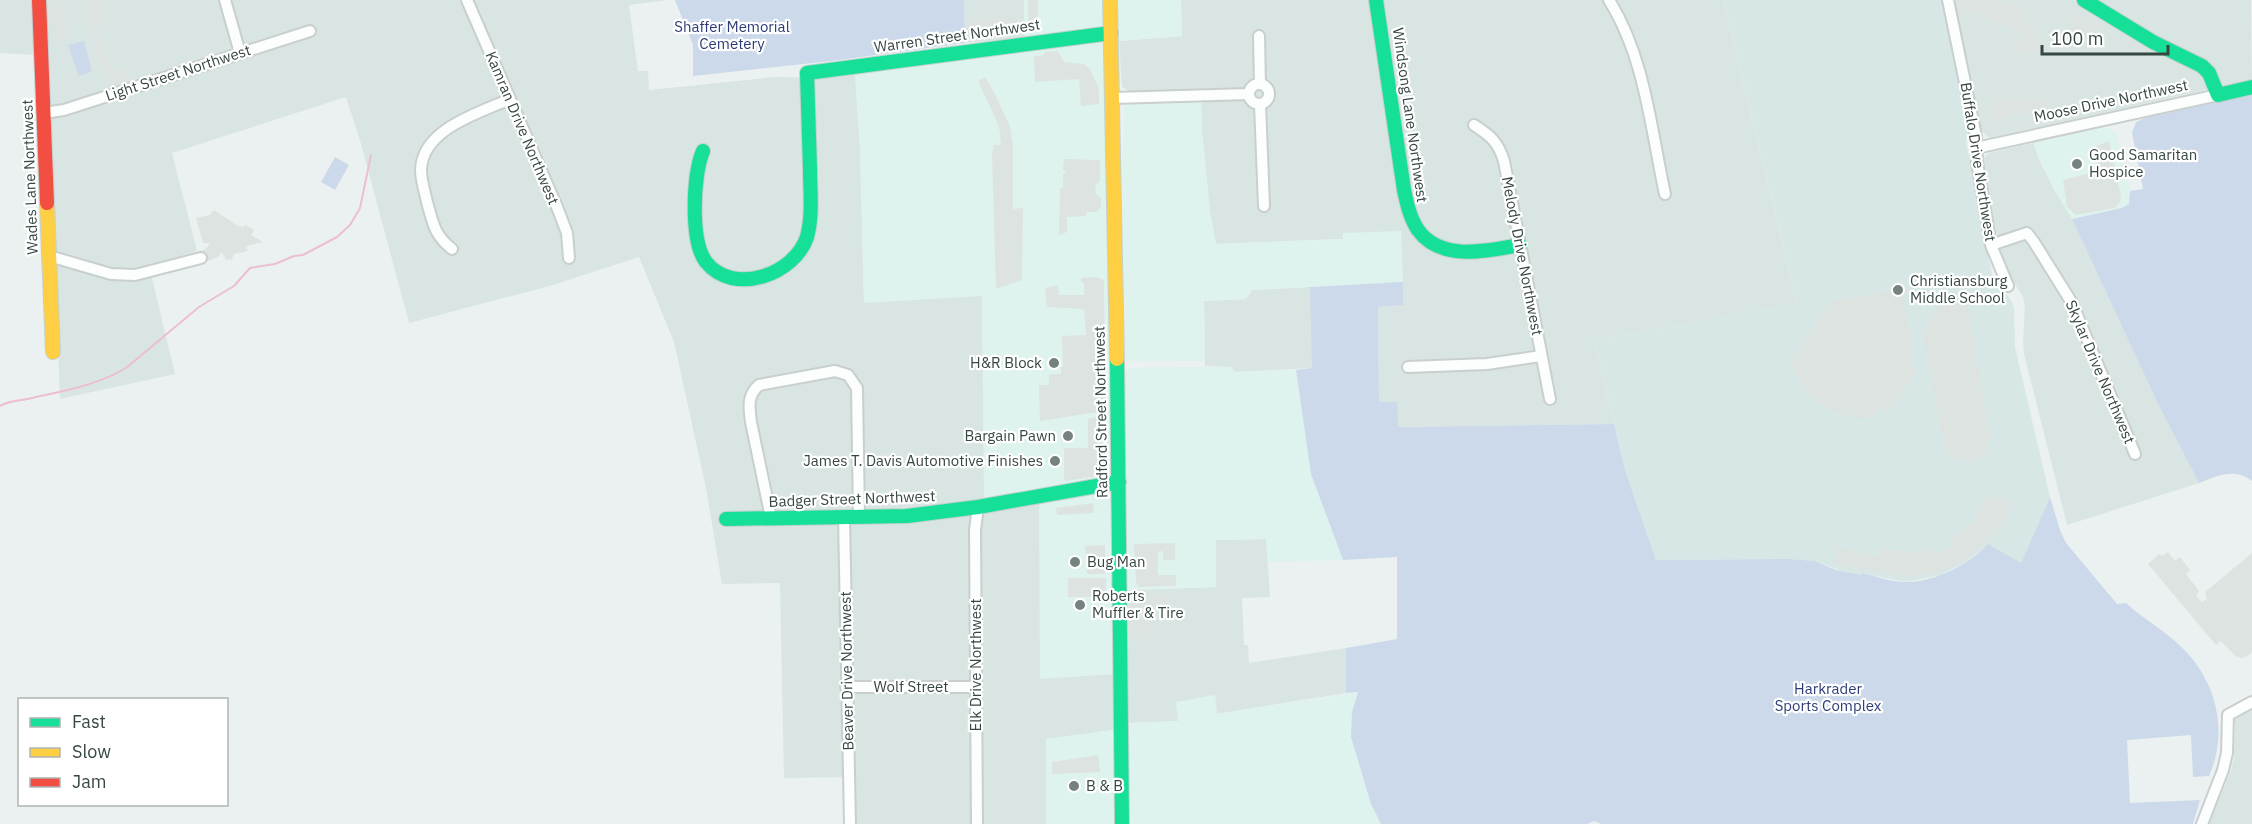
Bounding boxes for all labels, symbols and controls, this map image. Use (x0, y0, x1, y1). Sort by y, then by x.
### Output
street label: Warren Street Northwest (873, 14, 1041, 57)
park label: Shaffer Memorial Cemetery (674, 17, 790, 53)
scale bar (2042, 18, 2168, 56)
street label: Windsong Lane Northwest (1389, 26, 1432, 204)
text: 100 m (2051, 27, 2103, 50)
street label: Light Street Northwest (103, 40, 253, 105)
street label: Kamran Drive Northwest (482, 48, 563, 207)
street label: Moose Drive Northwest (2032, 75, 2190, 126)
street label: Buffalo Drive Northwest (1957, 81, 2000, 243)
street label: Wades Lane Northwest (17, 99, 42, 255)
place label: Good Samaritan Hospice (2089, 145, 2197, 181)
marker: Good Samaritan Hospice (2070, 157, 2084, 171)
street label: Melody Drive Northwest (1498, 175, 1547, 337)
place label: Christiansburg Middle School (1910, 271, 2008, 307)
marker: Christiansburg Middle School (1891, 283, 1905, 297)
street label: Skylar Drive Northwest (2062, 297, 2139, 446)
street label: Radford Street Northwest (1089, 326, 1112, 498)
place label: H&R Block (970, 353, 1042, 372)
marker: H&R Block (1047, 356, 1061, 370)
place label: Bargain Pawn (964, 426, 1056, 445)
marker: Bargain Pawn (1061, 429, 1075, 443)
place label: James T. Davis Automotive Finishes (803, 451, 1043, 470)
marker: James T. Davis Automotive Finishes (1048, 454, 1062, 468)
street label: Badger Street Northwest (768, 486, 936, 511)
place label: Bug Man (1087, 552, 1146, 571)
marker: Bug Man (1068, 555, 1082, 569)
place label: Roberts Muffler & Tire (1092, 586, 1184, 622)
street label: Beaver Drive Northwest (836, 591, 857, 751)
street label: Elk Drive Northwest (966, 598, 985, 732)
marker: Roberts Muffler & Tire (1073, 598, 1087, 612)
street label: Wolf Street (873, 677, 949, 696)
park label: Harkrader Sports Complex (1775, 679, 1882, 715)
legend (18, 698, 228, 806)
text: Fast (72, 710, 106, 733)
text: Slow (72, 740, 111, 763)
text: Jam (72, 770, 107, 793)
place label: B & B (1086, 776, 1123, 795)
marker: B & B (1067, 779, 1081, 793)

